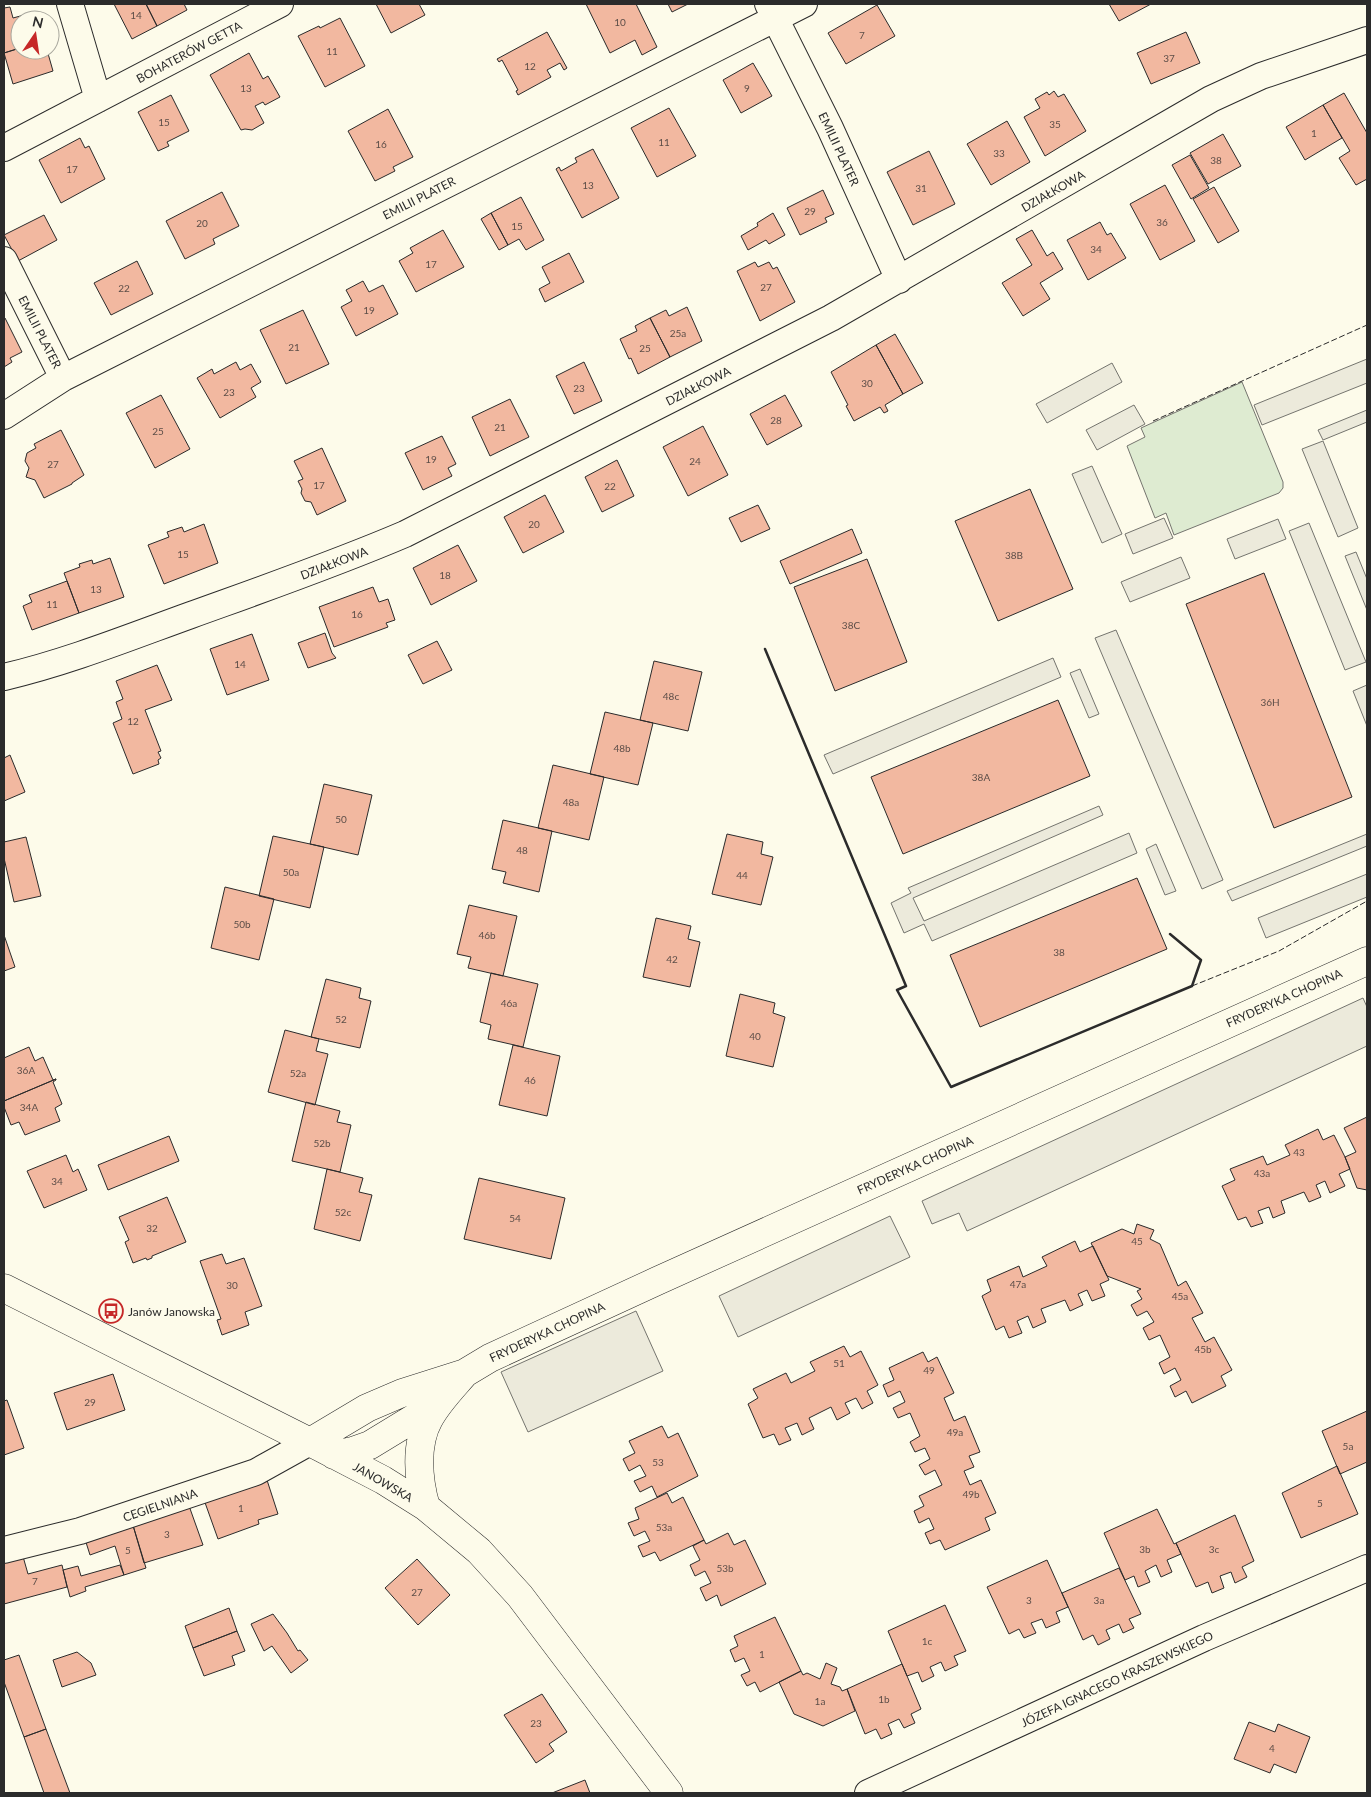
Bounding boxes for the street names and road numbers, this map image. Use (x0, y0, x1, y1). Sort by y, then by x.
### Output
street label: BOHATERÓW GETTA (134, 17, 245, 86)
street label: EMILII PLATER (815, 110, 863, 189)
street label: DZIAŁKOWA (1019, 166, 1088, 215)
street label: EMILII PLATER (380, 173, 458, 223)
street label: EMILII PLATER (15, 293, 65, 371)
street label: DZIAŁKOWA (663, 363, 734, 409)
street label: DZIAŁKOWA (298, 543, 371, 583)
street label: FRYDERYKA CHOPINA (1224, 965, 1345, 1030)
street label: FRYDERYKA CHOPINA (855, 1132, 976, 1197)
street label: FRYDERYKA CHOPINA (487, 1298, 608, 1365)
street label: JANOWSKA (350, 1459, 416, 1506)
street label: CEGIELNIANA (121, 1485, 200, 1525)
street label: JÓZEFA IGNACEGO KRASZEWSKIEGO (1018, 1628, 1216, 1730)

